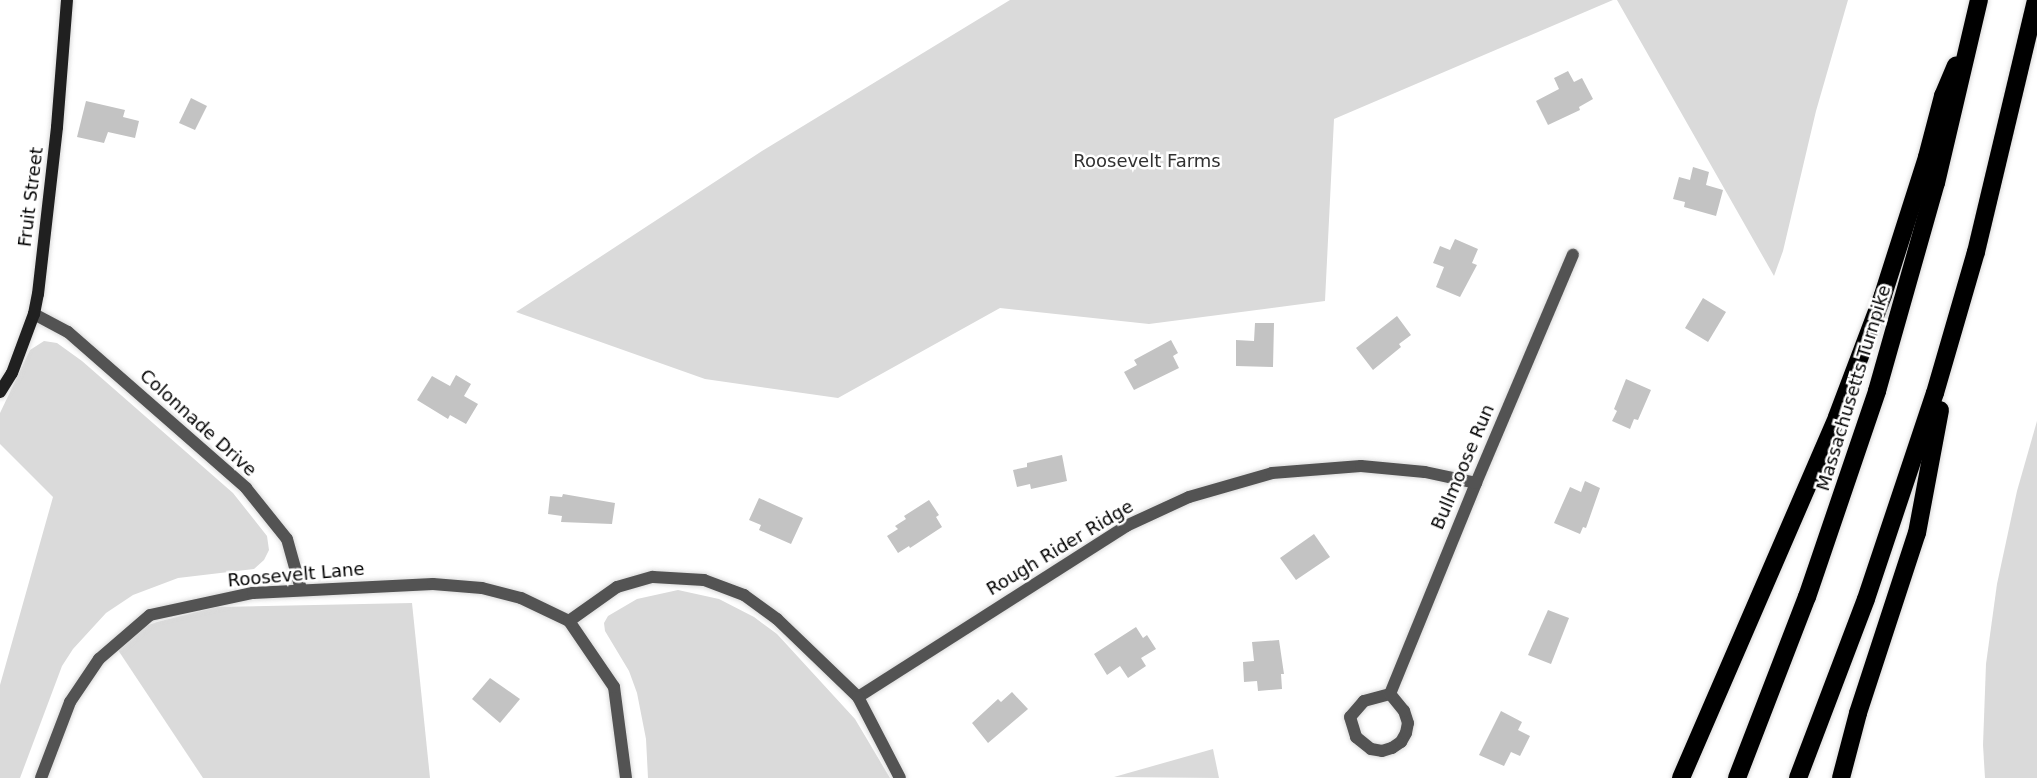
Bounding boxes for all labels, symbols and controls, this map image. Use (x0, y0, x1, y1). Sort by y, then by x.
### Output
street label: Fruit Street (14, 146, 48, 248)
park label: Roosevelt Farms (1073, 150, 1221, 172)
street label: Massachusetts Turnpike (1812, 282, 1896, 494)
street label: Colonnade Drive (135, 365, 261, 481)
street label: Bullmoose Run (1427, 401, 1499, 533)
street label: Rough Rider Ridge (983, 496, 1137, 600)
street label: Roosevelt Lane (227, 558, 365, 592)

